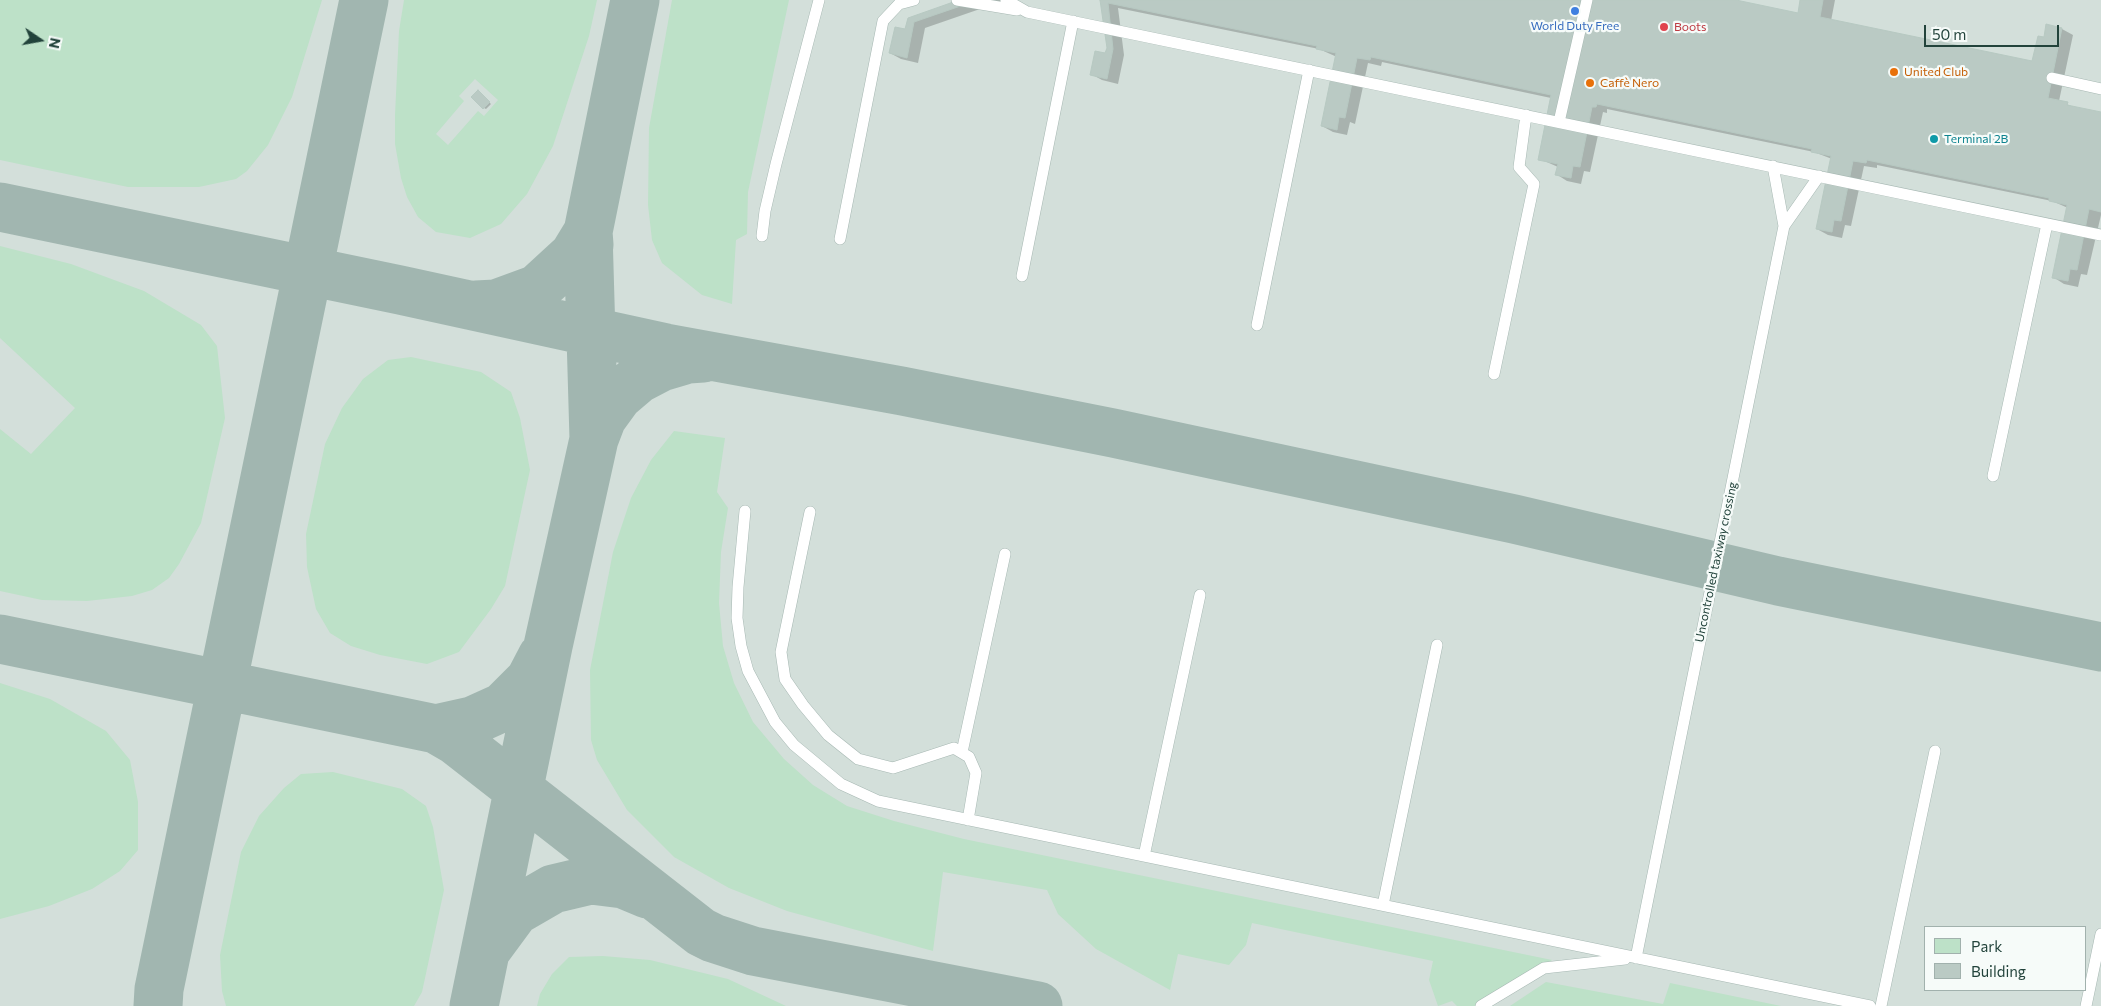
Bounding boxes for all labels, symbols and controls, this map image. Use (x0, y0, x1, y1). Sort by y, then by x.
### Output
marker: World Duty Free (1569, 5, 1581, 17)
north arrow (15, 15, 65, 65)
scale bar (1926, 15, 2061, 47)
place label: World Duty Free (1531, 19, 1619, 33)
place label: Boots (1674, 20, 1706, 34)
marker: Boots (1658, 21, 1670, 33)
text: 50 m (1932, 25, 1966, 43)
text: N (46, 36, 65, 50)
place label: United Club (1904, 65, 1968, 79)
marker: United Club (1888, 66, 1900, 78)
place label: Caffè Nero (1600, 76, 1659, 90)
marker: Caffè Nero (1584, 77, 1596, 89)
place label: Terminal 2B (1944, 132, 2008, 146)
marker: Terminal 2B (1928, 133, 1940, 145)
street label: Uncontrolled taxiway crossing (1692, 480, 1740, 644)
legend (1924, 926, 2086, 991)
text: Park (1971, 937, 2002, 955)
text: Building (1971, 962, 2026, 980)

